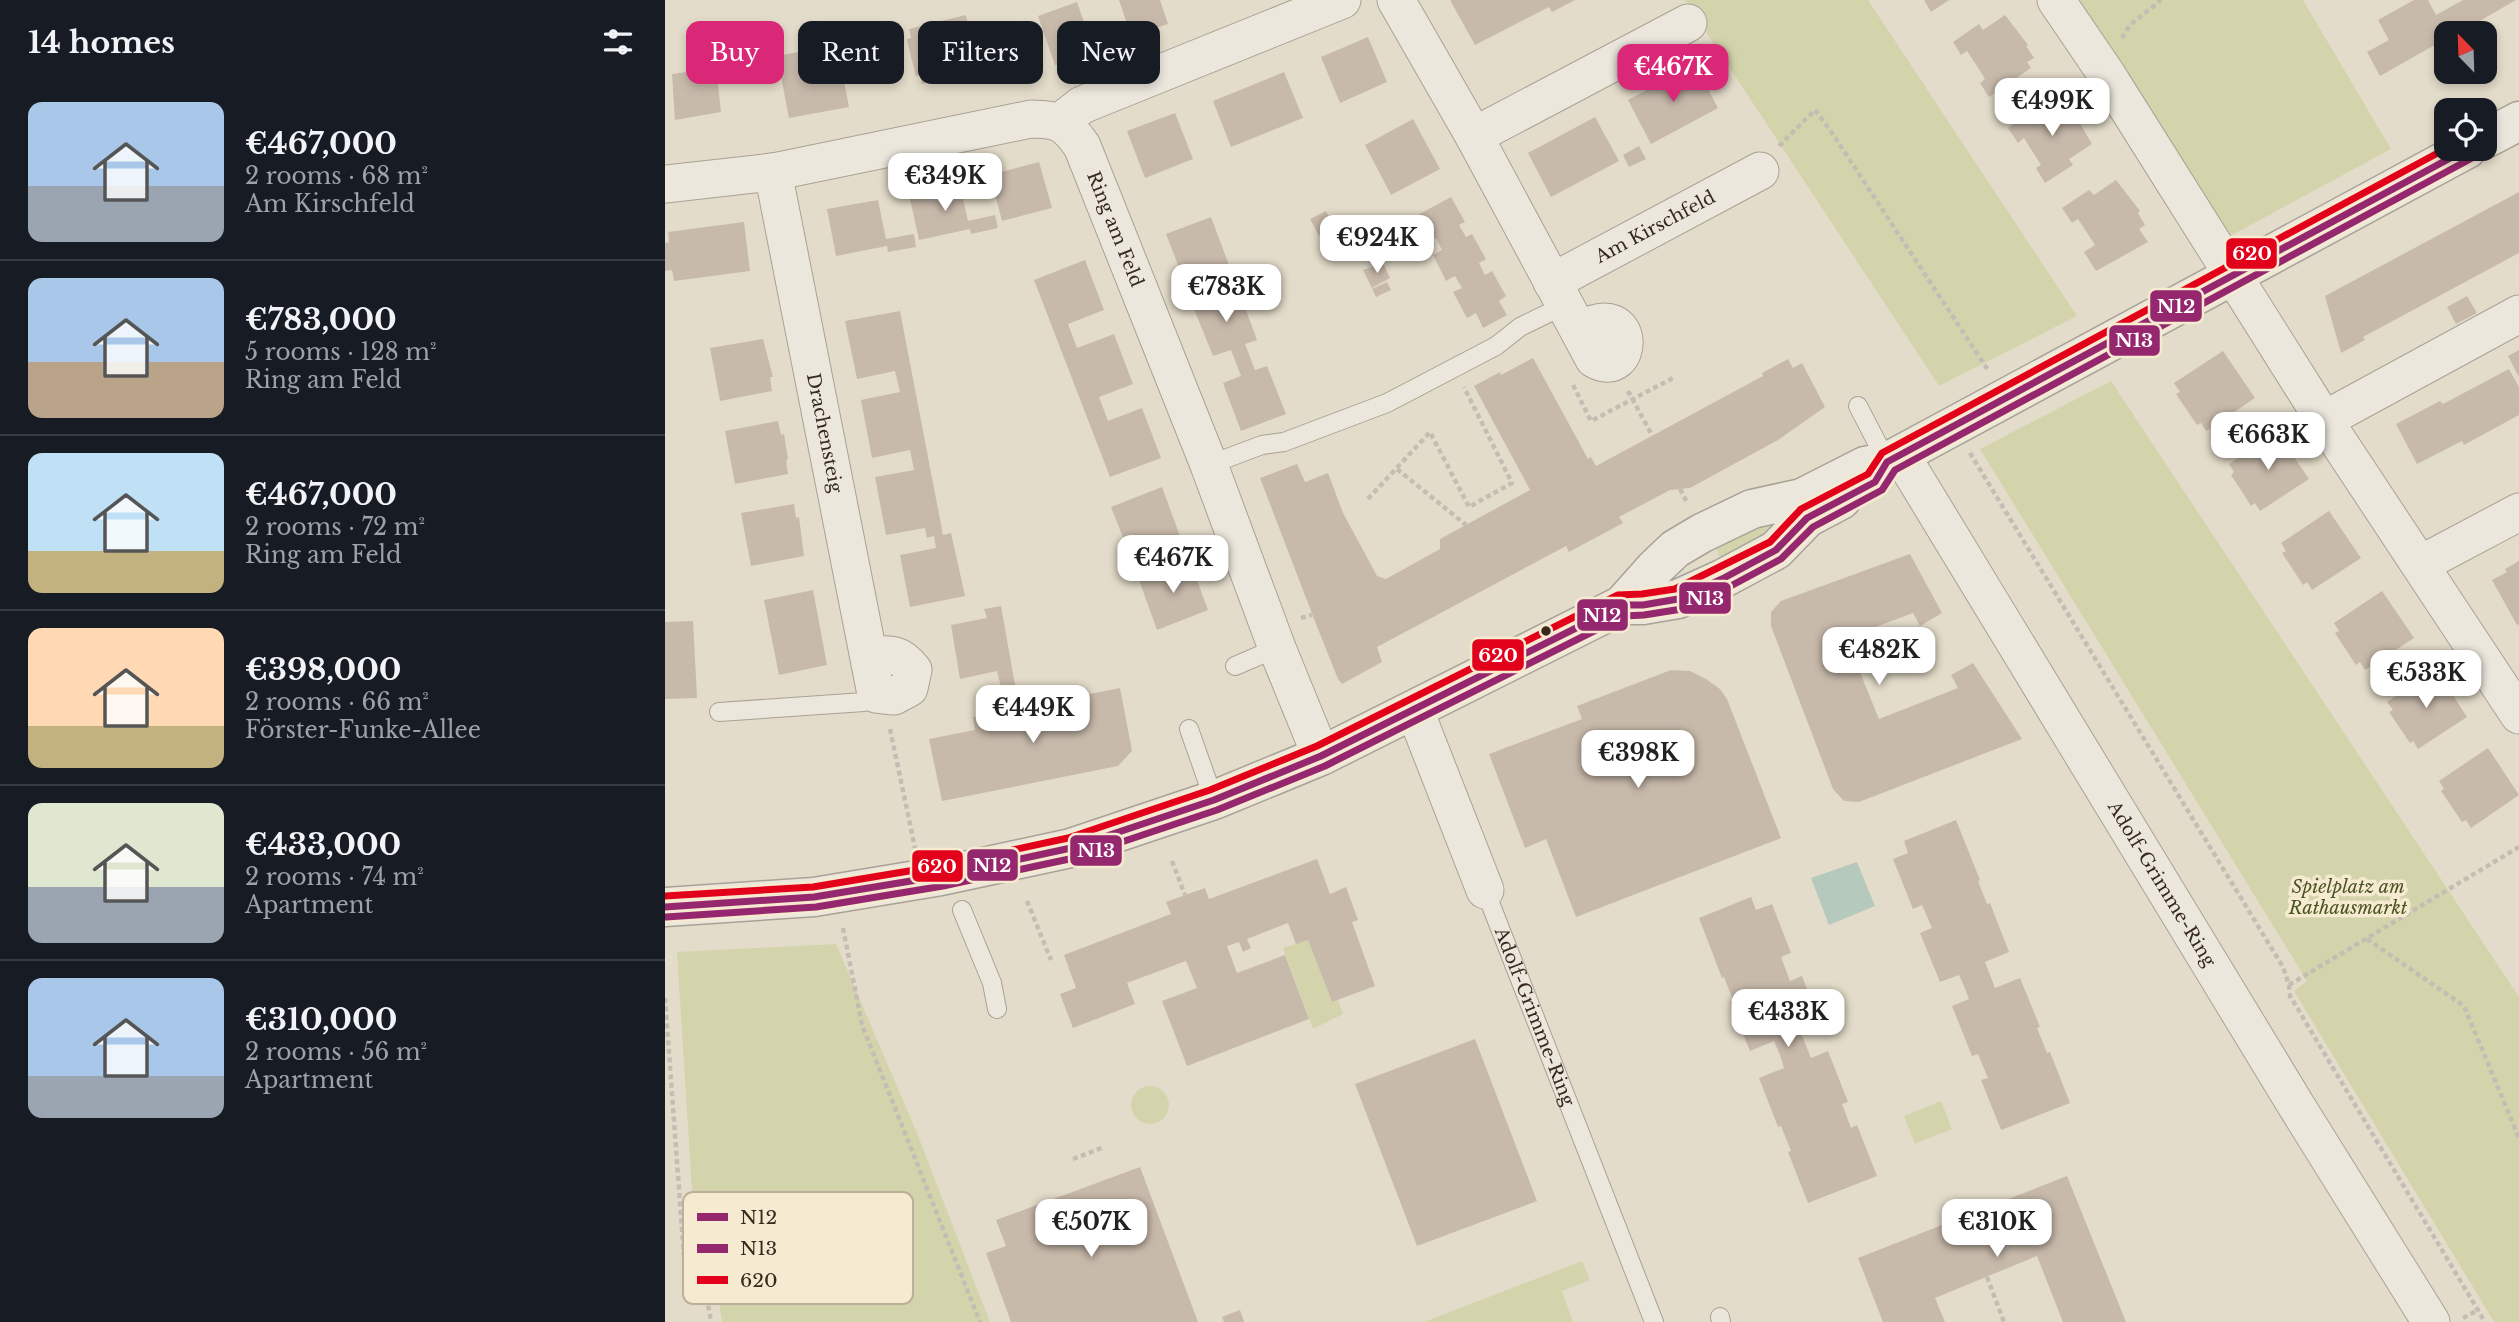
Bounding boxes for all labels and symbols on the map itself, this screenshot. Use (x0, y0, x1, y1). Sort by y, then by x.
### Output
north arrow (2434, 21, 2497, 84)
pin: €467K (1624, 44, 1722, 104)
pin: €499K (2003, 78, 2101, 138)
pin: €349K (896, 154, 994, 213)
street label: Ring am Feld (1082, 168, 1148, 290)
street label: Am Kirschfeld (1591, 186, 1719, 268)
pin: €924K (1328, 216, 1426, 275)
line badge: 620 (2225, 237, 2278, 270)
text: 620 (2232, 242, 2272, 265)
pin: €783K (1177, 264, 1275, 324)
line badge: N12 (2149, 289, 2203, 323)
text: N12 (2157, 295, 2195, 318)
line badge: N13 (2108, 324, 2161, 357)
text: N13 (2115, 329, 2153, 352)
street label: Drachensteig (802, 371, 847, 495)
pin: €663K (2219, 412, 2317, 472)
pin: €467K (1124, 536, 1222, 595)
line badge: N13 (1678, 581, 1732, 615)
text: N13 (1686, 587, 1724, 610)
line badge: N12 (1576, 598, 1629, 632)
text: N12 (1583, 604, 1621, 627)
unlabelled marker (1539, 624, 1553, 638)
pin: €482K (1830, 628, 1928, 687)
line badge: 620 (1471, 638, 1525, 672)
text: 620 (1478, 644, 1518, 667)
pin: €533K (2377, 650, 2475, 710)
pin: €449K (984, 686, 1082, 745)
pin: €398K (1589, 730, 1687, 790)
street label: Adolf-Grimme-Ring (2102, 796, 2220, 971)
line badge: N13 (1069, 834, 1123, 867)
text: N13 (1077, 839, 1115, 862)
line badge: N12 (966, 848, 1019, 882)
line badge: 620 (911, 849, 964, 883)
text: N12 (973, 854, 1011, 877)
text: 620 (917, 855, 957, 878)
park label: Spielplatz am Rathausmarkt (2288, 876, 2408, 919)
street label: Adolf-Grimme-Ring (1489, 923, 1579, 1109)
pin: €433K (1739, 990, 1837, 1049)
legend (683, 1192, 913, 1304)
pin: €507K (1042, 1200, 1140, 1259)
pin: €310K (1948, 1200, 2046, 1259)
text: N12 (740, 1206, 777, 1229)
text: N13 (740, 1237, 777, 1260)
text: 620 (740, 1269, 778, 1292)

